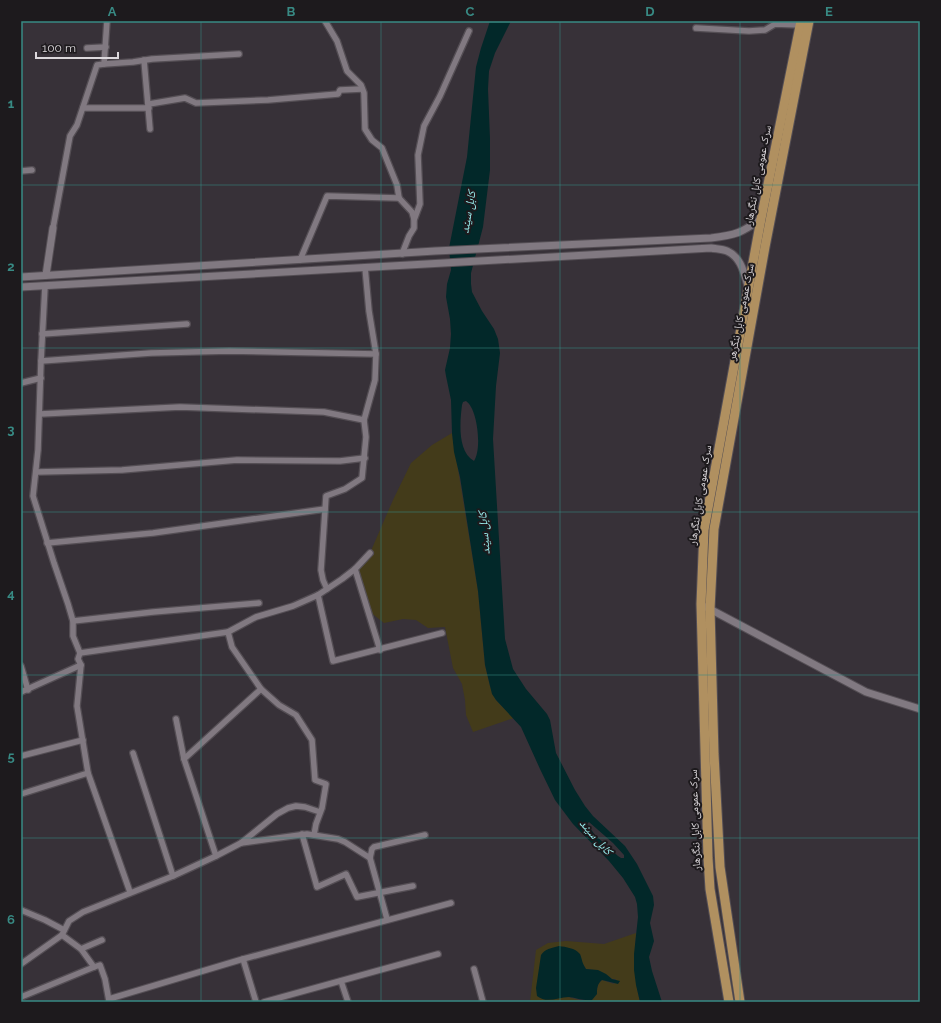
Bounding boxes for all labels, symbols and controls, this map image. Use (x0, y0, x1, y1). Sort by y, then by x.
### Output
text: A (108, 4, 117, 19)
text: B (287, 4, 296, 19)
text: C (466, 4, 475, 19)
text: D (645, 4, 655, 19)
text: E (825, 4, 833, 19)
scale bar (36, 34, 118, 60)
text: 100 m (42, 41, 76, 55)
text: 1 (8, 96, 15, 111)
street label: سرک عمومی کابل ننگرهار (742, 124, 774, 227)
water label: کابل سيند (457, 188, 480, 234)
text: 2 (7, 259, 15, 274)
street label: سرک عمومی کابل ننگرهر (725, 262, 757, 363)
text: 3 (7, 422, 15, 437)
street label: سرک عمومی کابل ننگرهار (686, 444, 714, 547)
water label: کابل سيند (475, 509, 494, 555)
text: 4 (7, 586, 15, 601)
text: 5 (7, 749, 15, 764)
street label: سرک عمومی کابل ننگرهار (687, 769, 703, 872)
water label: کابل سيند (576, 816, 617, 860)
text: 6 (7, 912, 15, 927)

